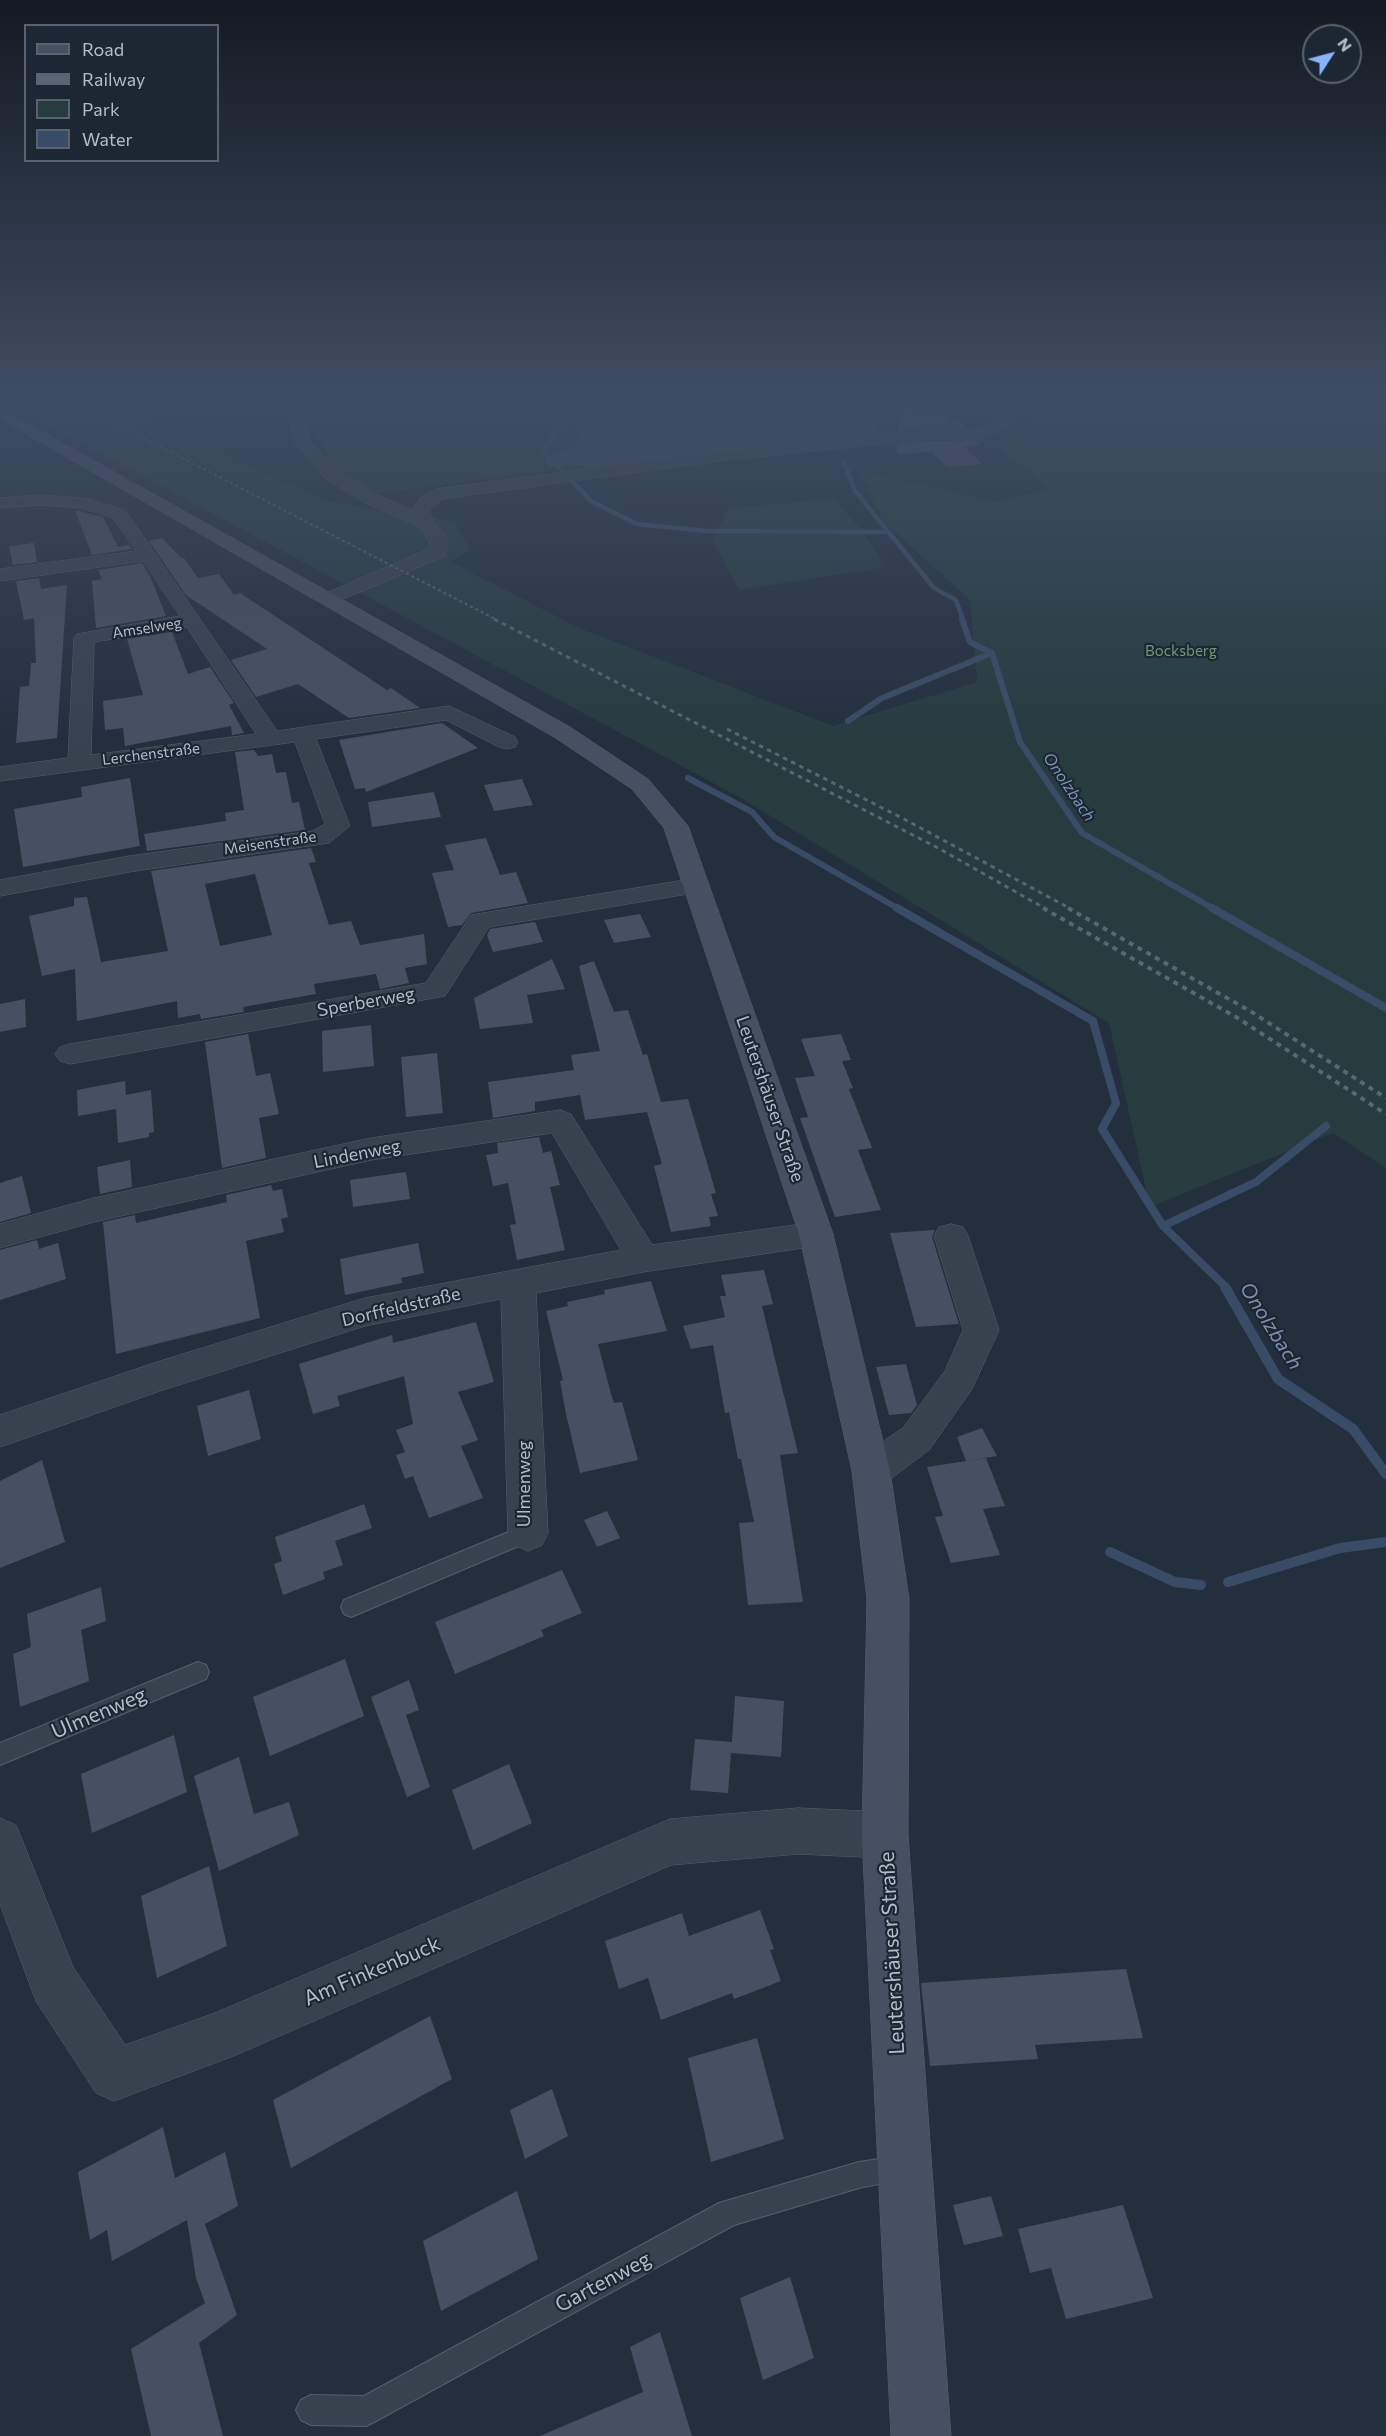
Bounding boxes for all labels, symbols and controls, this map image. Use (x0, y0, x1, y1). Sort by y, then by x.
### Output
legend (24, 24, 219, 162)
north arrow (1302, 24, 1362, 84)
text: N (1334, 34, 1357, 55)
text: Road (82, 38, 124, 60)
text: Railway (82, 68, 145, 90)
text: Park (82, 98, 120, 120)
text: Water (82, 128, 133, 150)
street label: Amselweg (111, 614, 183, 642)
park label: Bocksberg (1145, 642, 1217, 660)
street label: Lerchenstraße (101, 739, 201, 769)
water label: Onolzbach (1039, 749, 1099, 825)
street label: Meisenstraße (223, 828, 317, 858)
street label: Sperberweg (316, 983, 416, 1021)
street label: Leutershäuser Straße (731, 1013, 809, 1185)
street label: Lindenweg (311, 1135, 403, 1173)
water label: Onolzbach (1235, 1278, 1307, 1374)
street label: Dorffeldstraße (339, 1283, 463, 1331)
street label: Ulmenweg (513, 1441, 535, 1527)
street label: Ulmenweg (48, 1682, 150, 1744)
street label: Leutershäuser Straße (874, 1851, 910, 2055)
street label: Am Finkenbuck (300, 1931, 444, 2011)
street label: Gartenweg (551, 2246, 655, 2318)

